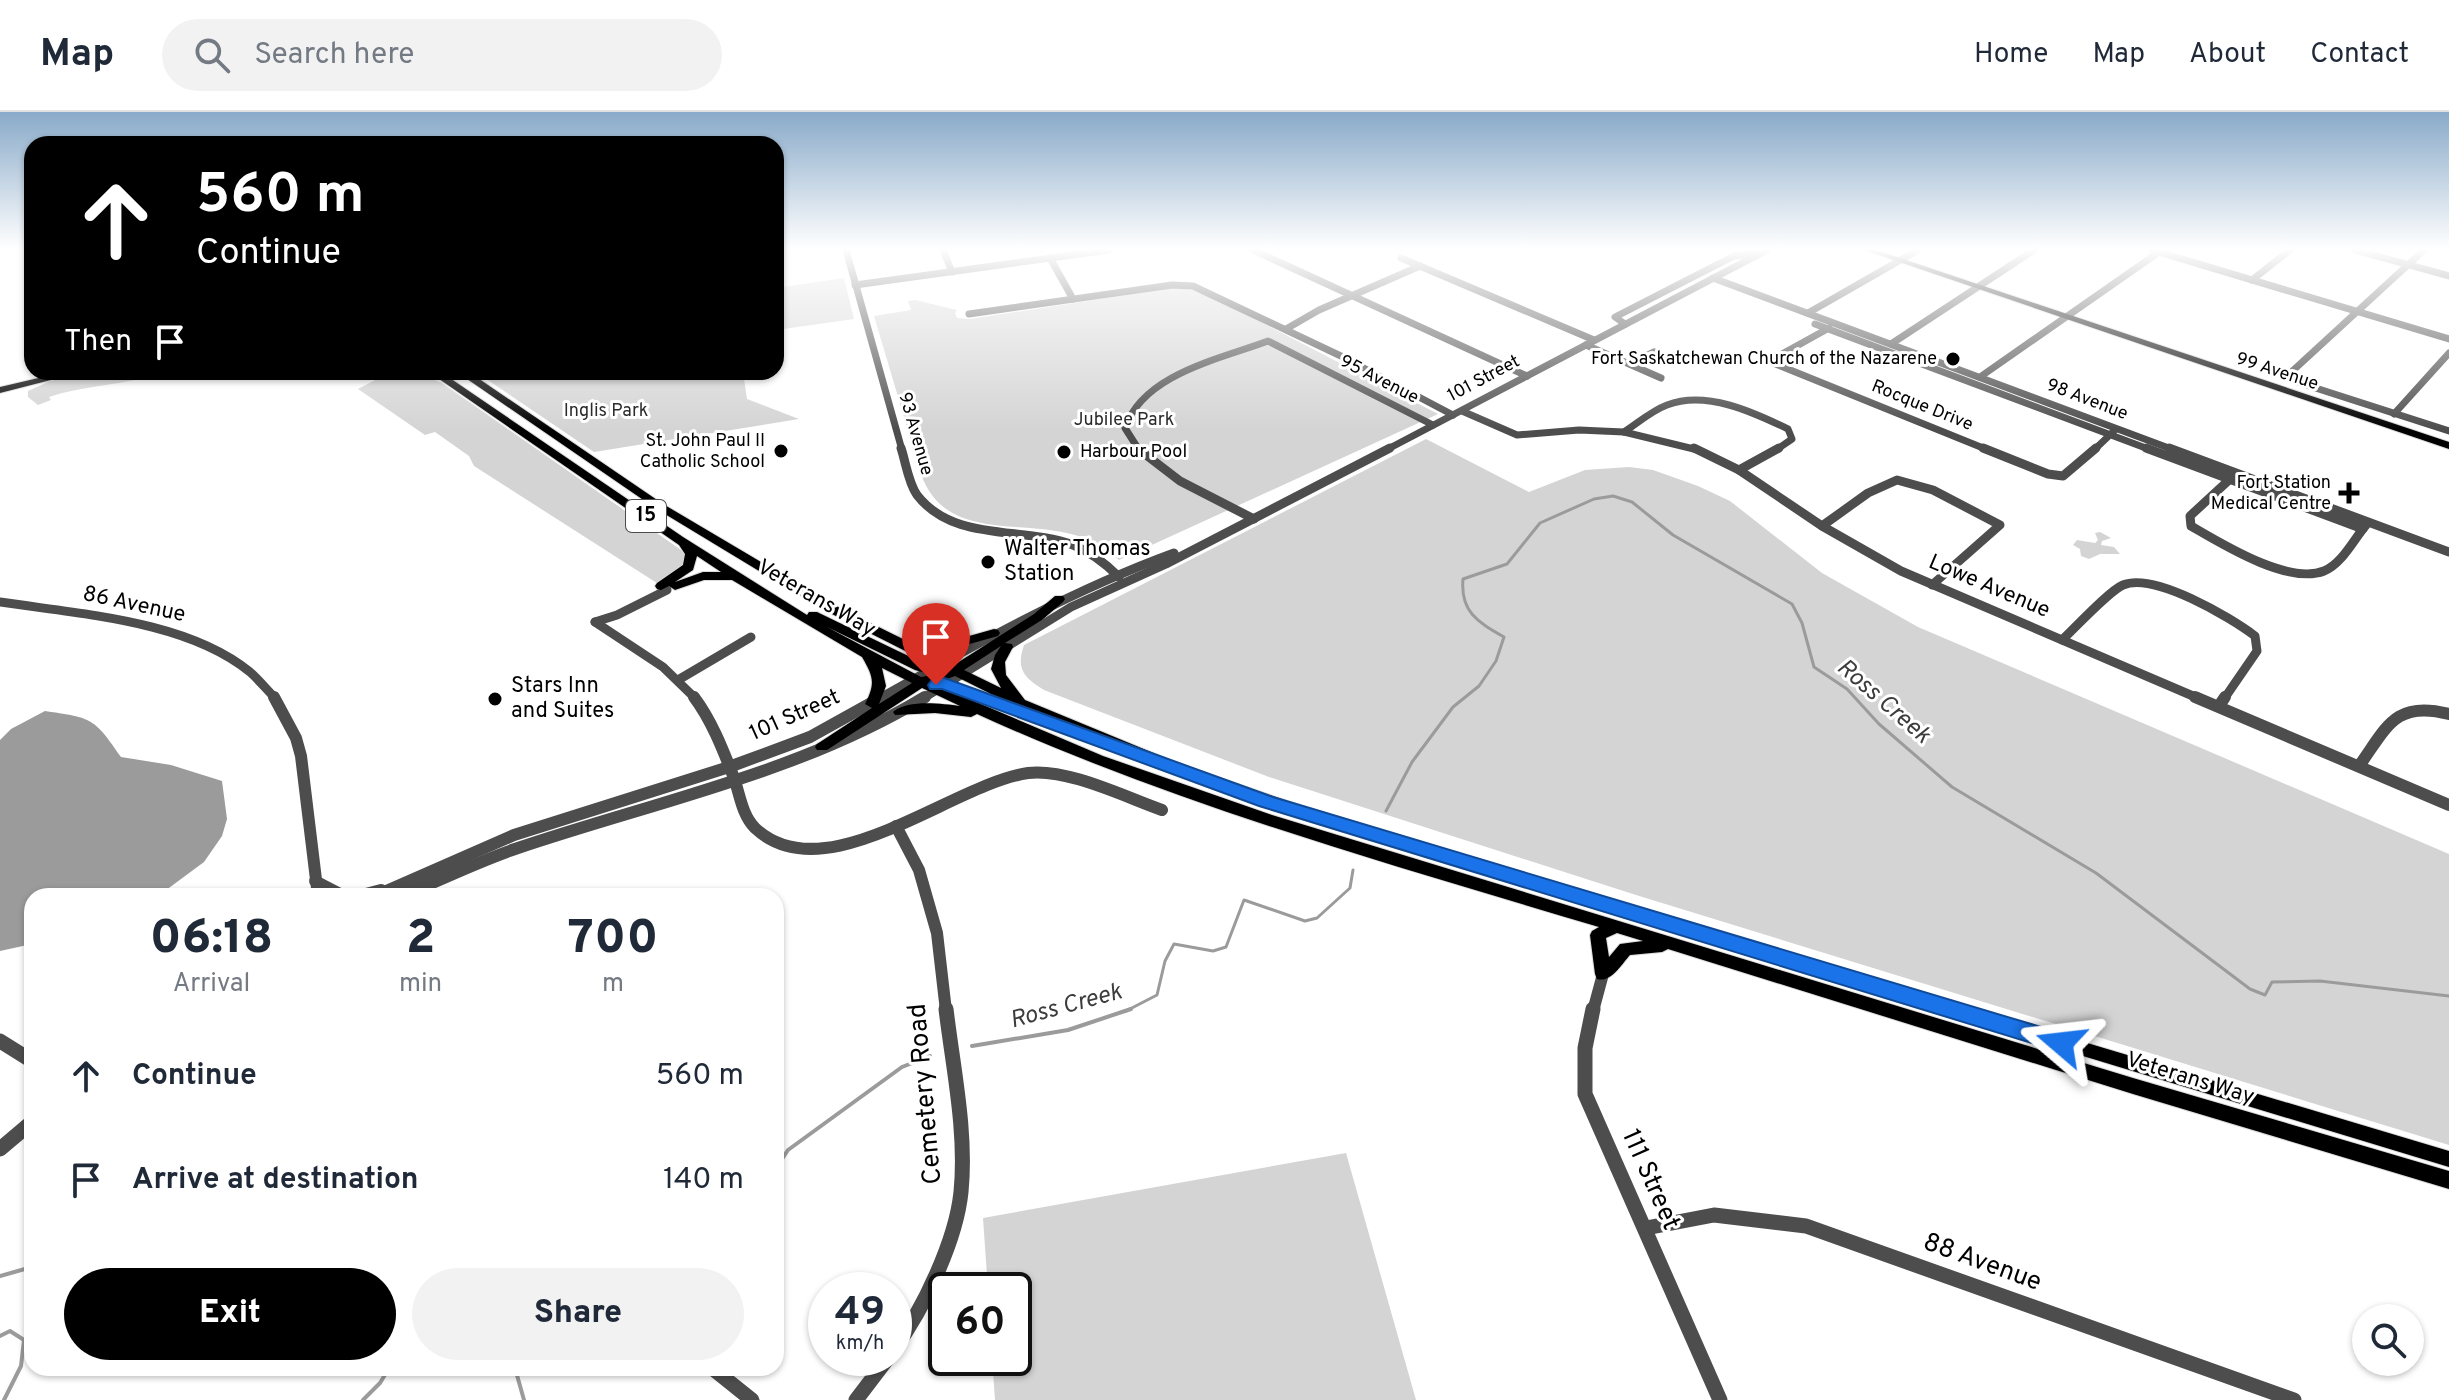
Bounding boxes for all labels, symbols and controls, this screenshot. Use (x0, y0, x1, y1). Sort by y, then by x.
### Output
search box (162, 19, 722, 91)
text: Map (40, 31, 114, 80)
icon: search (190, 33, 234, 77)
text: Search here (254, 37, 414, 74)
text: Home (1974, 37, 2048, 73)
text: Map (2092, 37, 2145, 73)
text: About (2189, 37, 2266, 73)
text: Contact (2310, 37, 2409, 73)
text: 560 m (196, 162, 365, 232)
icon: ahead (64, 168, 168, 272)
text: Continue (196, 231, 341, 277)
icon: arrive (148, 320, 192, 364)
text: Then (64, 324, 132, 361)
place label: Fort Saskatchewan Church of the Nazarene (1591, 348, 1937, 371)
street label: 99 Avenue (2233, 348, 2321, 396)
street label: 95 Avenue (1336, 350, 1422, 410)
street label: 101 Street (1444, 350, 1524, 408)
marker: Fort Saskatchewan Church of the Nazarene (1944, 350, 1962, 368)
street label: 98 Avenue (2043, 374, 2131, 426)
street label: Rocque Drive (1868, 375, 1976, 437)
street label: 93 Avenue (892, 390, 938, 478)
park label: Inglis Park (564, 400, 648, 423)
park label: Jubilee Park (1074, 409, 1174, 432)
place label: St. John Paul II Catholic School (640, 430, 765, 474)
place label: Harbour Pool (1080, 441, 1187, 464)
marker: St. John Paul II Catholic School (772, 442, 790, 460)
marker: Harbour Pool (1055, 443, 1073, 461)
place label: Fort Station Medical Centre (2211, 472, 2331, 516)
marker: Fort Station Medical Centre (2338, 482, 2360, 504)
road number: 15 (626, 500, 666, 532)
place label: Walter Thomas Station (1004, 536, 1151, 588)
street label: Lowe Avenue (1924, 549, 2054, 625)
marker: Walter Thomas Station (979, 553, 997, 571)
street label: Veterans Way (752, 554, 880, 644)
street label: 86 Avenue (80, 581, 188, 629)
pin (902, 603, 970, 685)
icon: arrive (914, 615, 958, 659)
water label: Ross Creek (1830, 653, 1937, 752)
place label: Stars Inn and Suites (511, 673, 614, 725)
street label: 101 Street (746, 684, 844, 748)
marker: Stars Inn and Suites (486, 690, 504, 708)
text: 06:18 (150, 910, 273, 970)
text: 2 (406, 910, 435, 970)
text: 700 (568, 910, 658, 970)
text: Arrival (173, 968, 250, 1001)
text: min (399, 968, 442, 1001)
text: m (602, 968, 624, 1001)
water label: Ross Creek (1007, 977, 1126, 1036)
position arrow (2019, 1001, 2103, 1085)
street label: Cemetery Road (902, 1002, 950, 1186)
street label: Veterans Way (2123, 1047, 2257, 1111)
icon: ahead (64, 1054, 108, 1098)
text: Continue (132, 1058, 257, 1095)
text: 560 m (656, 1058, 744, 1095)
street label: 111 Street (1613, 1125, 1687, 1235)
icon: arrive (64, 1158, 108, 1202)
text: Arrive at destination (132, 1162, 418, 1199)
text: 140 m (663, 1162, 744, 1199)
street label: 88 Avenue (1918, 1226, 2046, 1300)
button: Exit (64, 1268, 396, 1360)
button: Share (412, 1268, 744, 1360)
speed limit sign: 60 (928, 1272, 1032, 1376)
text: 49 (835, 1289, 885, 1339)
map controls (2352, 1304, 2424, 1376)
button: search (2352, 1304, 2424, 1376)
text: km/h (836, 1331, 884, 1357)

